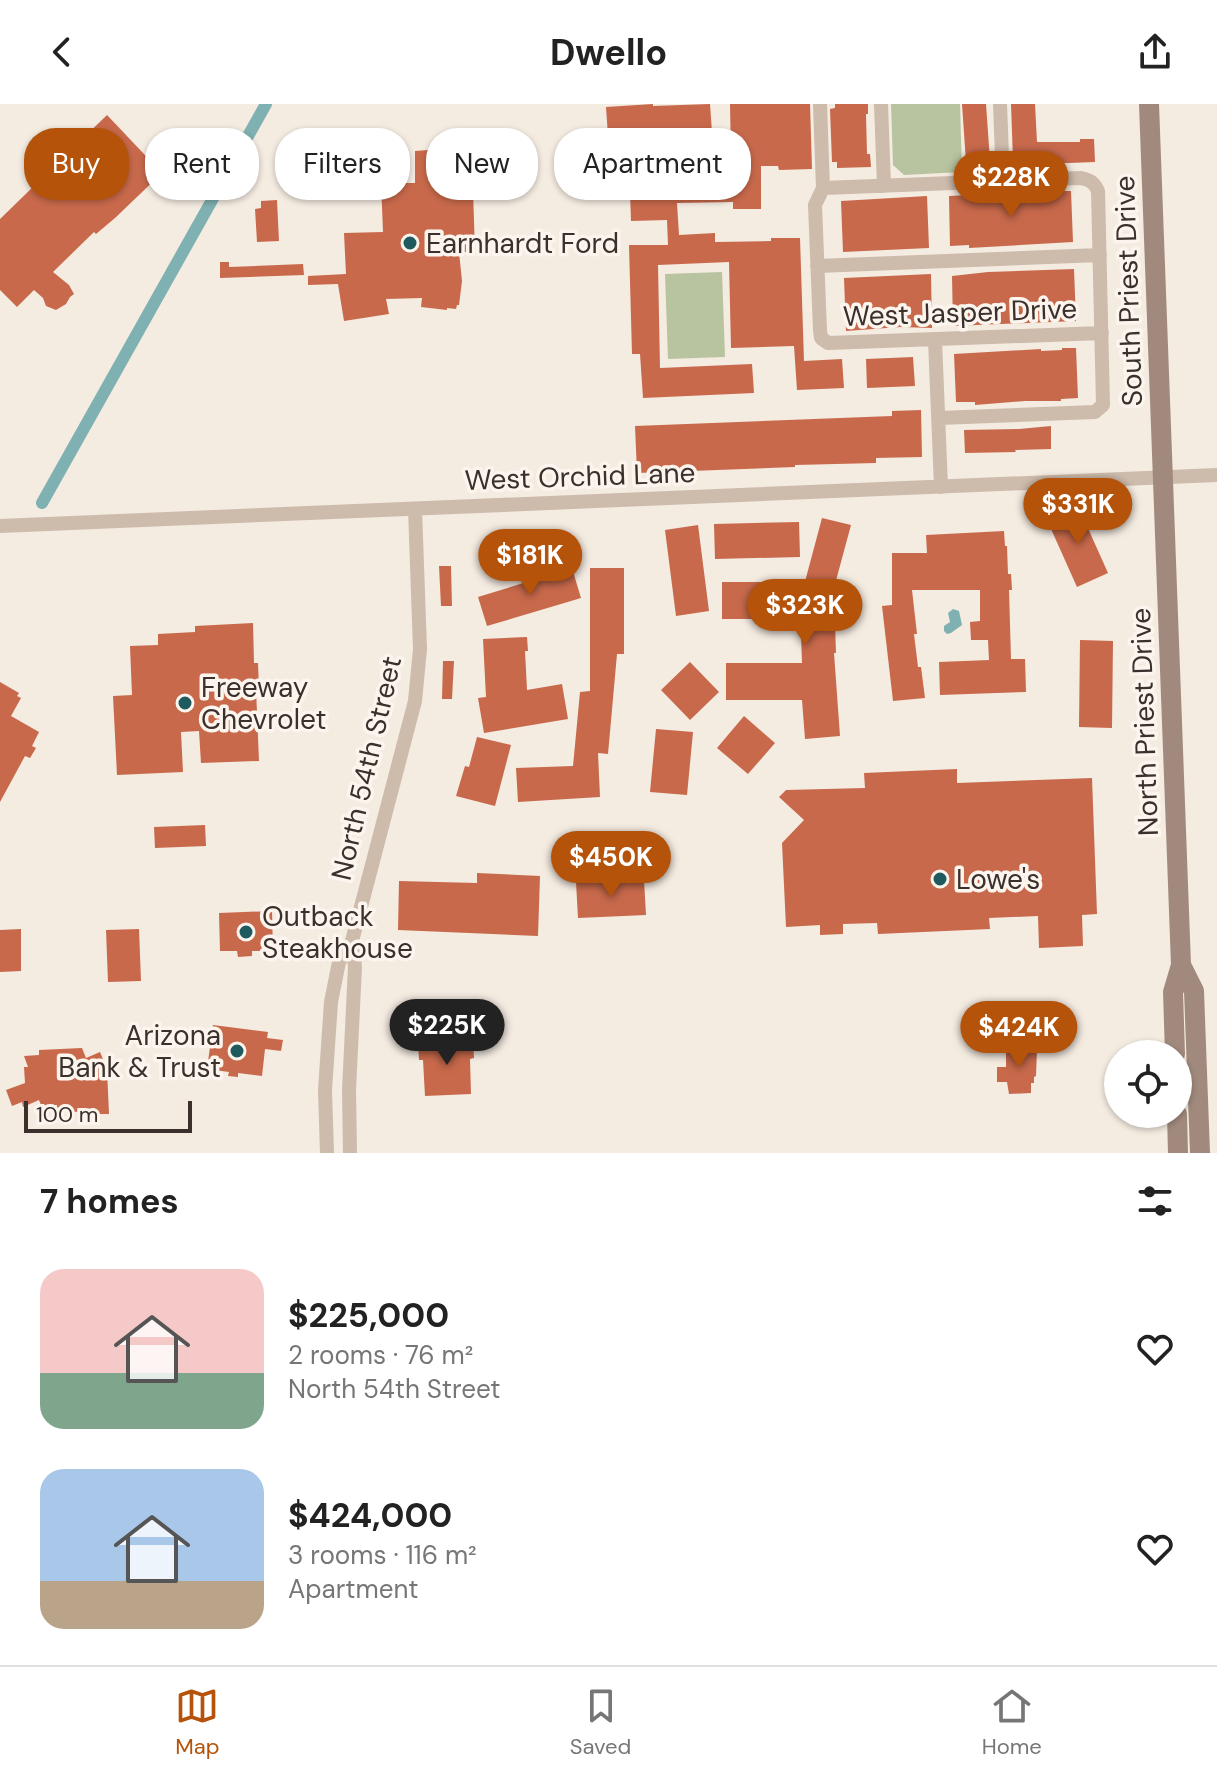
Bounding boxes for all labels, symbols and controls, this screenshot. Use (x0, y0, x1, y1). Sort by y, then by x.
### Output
text: Dwello (550, 29, 667, 76)
icon: back (40, 30, 84, 74)
icon: share (1133, 30, 1177, 74)
chip: Buy (24, 128, 129, 200)
chip: Rent (145, 128, 259, 200)
chip: Filters (275, 128, 410, 200)
chip: New (426, 128, 538, 200)
chip: Apartment (554, 128, 751, 200)
pin: $228K (955, 151, 1067, 219)
text: $228K (972, 160, 1050, 194)
street label: South Priest Drive (1106, 175, 1151, 407)
place label: Earnhardt Ford (426, 225, 619, 262)
marker: Earnhardt Ford (401, 234, 419, 252)
street label: West Jasper Drive (842, 290, 1078, 335)
street label: West Orchid Lane (464, 454, 696, 499)
pin: $331K (1022, 478, 1134, 546)
text: $331K (1041, 487, 1115, 521)
pin: $181K (474, 529, 586, 597)
text: $181K (496, 538, 564, 572)
pin: $323K (749, 579, 861, 647)
text: $323K (765, 588, 845, 622)
street label: North Priest Drive (1122, 607, 1167, 837)
street label: North 54th Street (323, 652, 410, 884)
place label: Freeway Chevrolet (201, 669, 326, 738)
marker: Freeway Chevrolet (176, 694, 194, 712)
pin: $450K (555, 831, 667, 899)
text: $450K (569, 840, 653, 874)
place label: Lowe's (956, 861, 1040, 898)
marker: Lowe's (931, 870, 949, 888)
place label: Outback Steakhouse (262, 898, 413, 967)
marker: Outback Steakhouse (237, 923, 255, 941)
pin: $225K (391, 999, 503, 1067)
pin: $424K (963, 1001, 1075, 1069)
text: $225K (408, 1008, 486, 1042)
text: $424K (978, 1010, 1060, 1044)
place label: Arizona Bank & Trust (58, 1017, 221, 1086)
map controls (1104, 1040, 1192, 1128)
button: locate (1104, 1040, 1192, 1128)
marker: Arizona Bank & Trust (228, 1042, 246, 1060)
scale bar (24, 1097, 192, 1133)
text: 100 m (36, 1100, 98, 1129)
text: 7 homes (40, 1179, 179, 1224)
icon: filters (1133, 1179, 1177, 1223)
text: $225,000 (288, 1293, 449, 1338)
icon: home (104, 1301, 200, 1397)
icon: heart (1133, 1327, 1177, 1371)
text: 2 rooms · 76 m² (288, 1338, 473, 1372)
text: North 54th Street (288, 1372, 500, 1406)
text: $424,000 (288, 1493, 452, 1538)
icon: home (104, 1501, 200, 1597)
icon: heart (1133, 1527, 1177, 1571)
text: 3 rooms · 116 m² (288, 1538, 477, 1572)
text: Apartment (288, 1572, 419, 1606)
tab: Map (175, 1684, 219, 1761)
tab: Saved (570, 1684, 631, 1761)
tab: Home (982, 1684, 1042, 1761)

